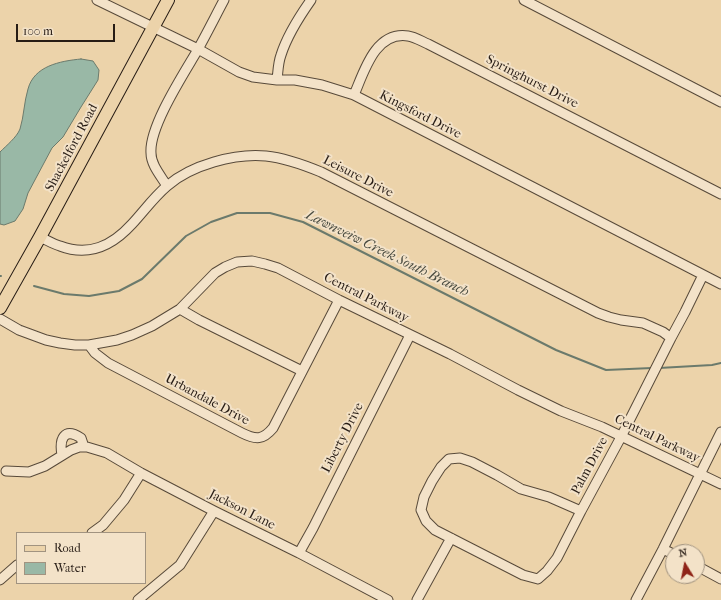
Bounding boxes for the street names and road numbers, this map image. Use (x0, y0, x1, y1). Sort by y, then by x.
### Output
street label: Springhurst Drive (483, 52, 581, 112)
street label: Kingsford Drive (376, 88, 464, 142)
street label: Shackelford Road (42, 102, 102, 194)
street label: Leisure Drive (320, 153, 396, 201)
street label: Central Parkway (321, 270, 411, 326)
street label: Urbandale Drive (162, 371, 252, 429)
street label: Liberty Drive (319, 400, 367, 476)
street label: Central Parkway (612, 412, 702, 466)
street label: Palm Drive (568, 435, 612, 497)
street label: Jackson Lane (206, 487, 278, 533)

